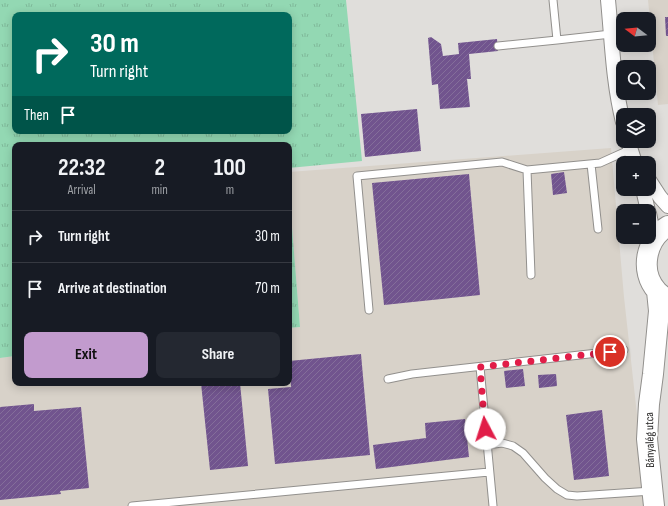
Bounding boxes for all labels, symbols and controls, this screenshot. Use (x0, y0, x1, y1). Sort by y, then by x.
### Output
north arrow (616, 12, 656, 52)
map controls (616, 12, 656, 244)
text: 30 m (90, 27, 139, 60)
icon: right (24, 28, 76, 80)
button: search (616, 60, 656, 100)
text: Turn right (90, 61, 148, 82)
icon: arrive (57, 104, 79, 126)
text: Then (24, 106, 49, 125)
button: layers (616, 108, 656, 148)
text: 22:32 (58, 153, 106, 182)
text: 2 (154, 153, 165, 182)
text: 100 (214, 153, 246, 182)
button: + (616, 156, 656, 196)
text: Arrival (68, 182, 96, 198)
text: min (152, 182, 168, 198)
text: m (226, 182, 234, 198)
button: − (616, 204, 656, 244)
icon: right (24, 226, 46, 248)
text: Turn right (58, 227, 110, 246)
text: 30 m (255, 227, 280, 246)
icon: arrive (24, 278, 46, 300)
text: Arrive at destination (58, 279, 167, 298)
text: 70 m (255, 279, 280, 298)
button: Exit (24, 332, 148, 378)
button: Share (156, 332, 280, 378)
pin (593, 335, 627, 369)
icon: arrive (599, 341, 621, 363)
position arrow (464, 408, 506, 450)
street label: Bányalég utca (642, 412, 658, 468)

